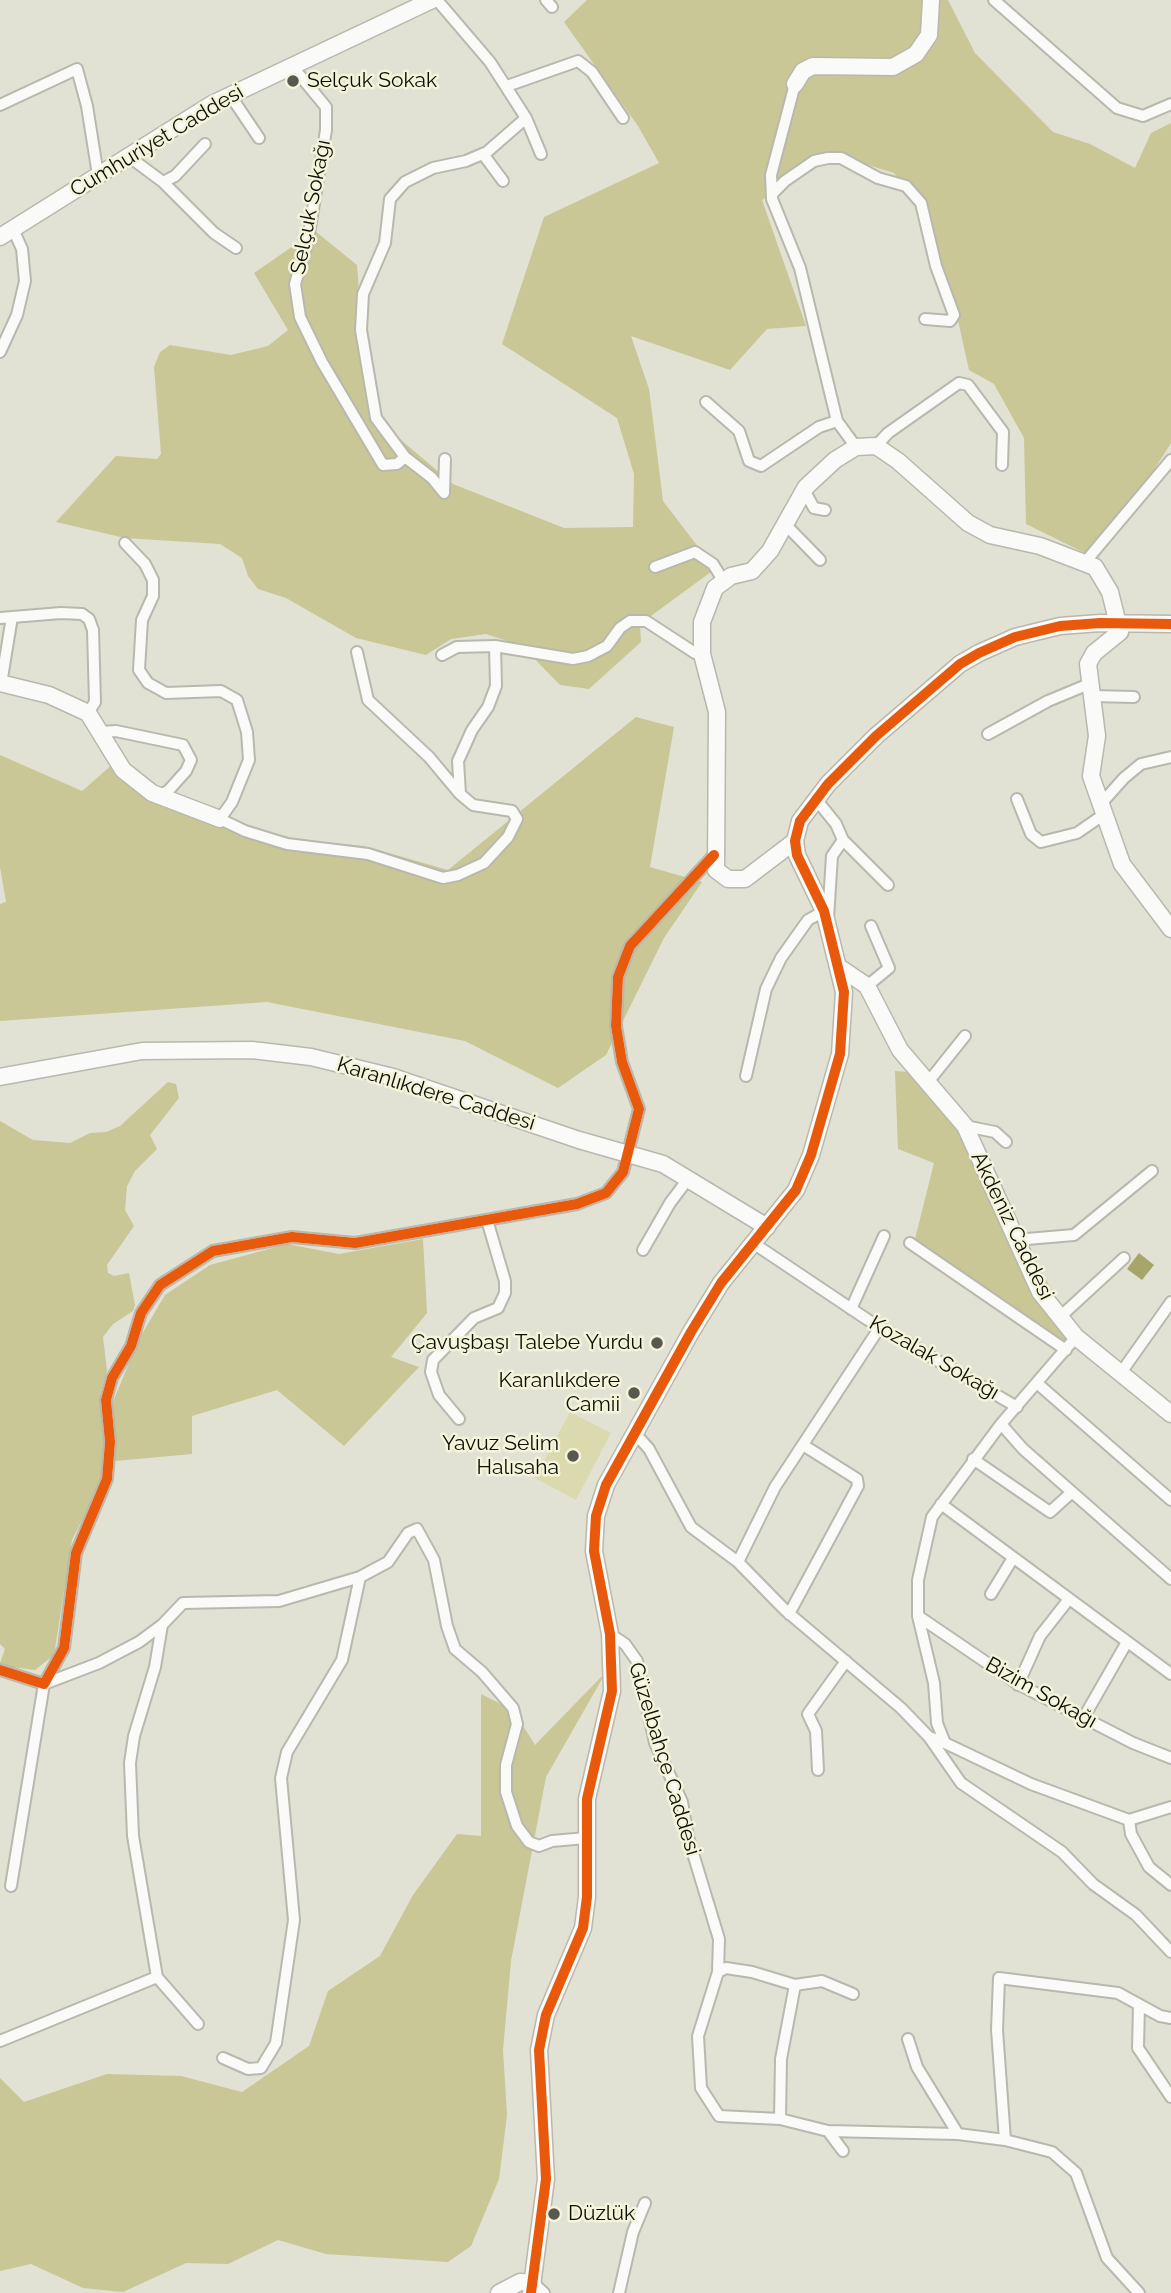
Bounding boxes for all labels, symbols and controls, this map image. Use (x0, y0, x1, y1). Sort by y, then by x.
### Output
place label: Selçuk Sokak (307, 68, 437, 94)
marker: Selçuk Sokak (285, 73, 301, 89)
street label: Cumhuriyet Caddesi (66, 79, 248, 203)
street label: Selçuk Sokağı (286, 138, 336, 276)
street label: Karanlıkdere Caddesi (334, 1052, 538, 1136)
street label: Akdeniz Caddesi (965, 1148, 1059, 1304)
street label: Kozalak Sokağı (865, 1311, 1003, 1405)
place label: Çavuşbaşı Talebe Yurdu (411, 1330, 643, 1356)
marker: Çavuşbaşı Talebe Yurdu (649, 1335, 665, 1351)
place label: Karanlıkdere Camii (498, 1368, 620, 1418)
marker: Karanlıkdere Camii (626, 1385, 642, 1401)
place label: Yavuz Selim Halısaha (442, 1431, 559, 1481)
marker: Yavuz Selim Halısaha (565, 1448, 581, 1464)
street label: Bizim Sokağı (981, 1652, 1101, 1734)
street label: Güzelbahçe Caddesi (623, 1659, 705, 1859)
place label: Düzlük (568, 2201, 635, 2227)
marker: Düzlük (546, 2206, 562, 2222)

